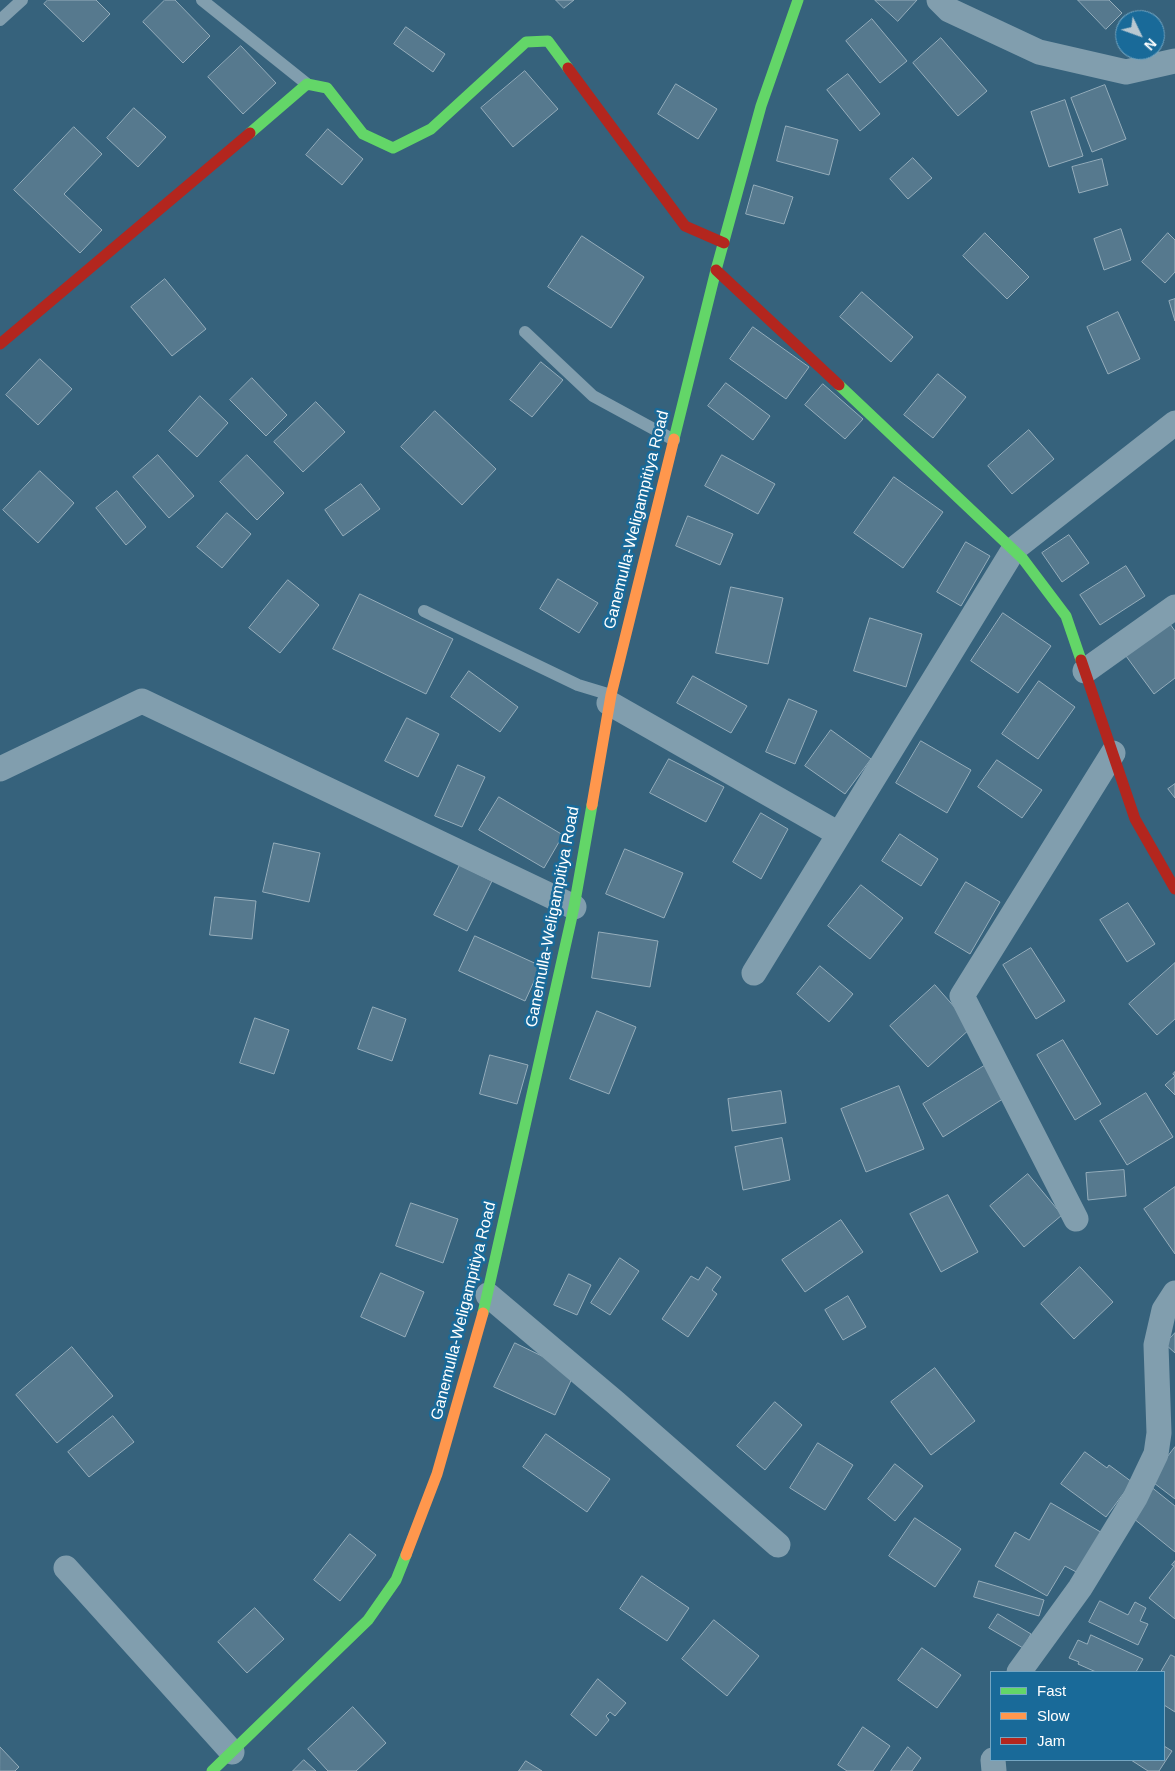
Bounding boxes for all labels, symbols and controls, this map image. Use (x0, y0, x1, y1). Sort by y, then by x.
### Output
north arrow (1115, 10, 1165, 60)
text: N (1141, 35, 1160, 53)
street label: Ganemulla-Weligampitiya Road (601, 409, 673, 631)
street label: Ganemulla-Weligampitiya Road (522, 805, 584, 1029)
street label: Ganemulla-Weligampitiya Road (428, 1200, 500, 1422)
legend (990, 1671, 1165, 1761)
text: Fast (1037, 1682, 1066, 1699)
text: Slow (1037, 1707, 1070, 1724)
text: Jam (1037, 1732, 1065, 1749)

